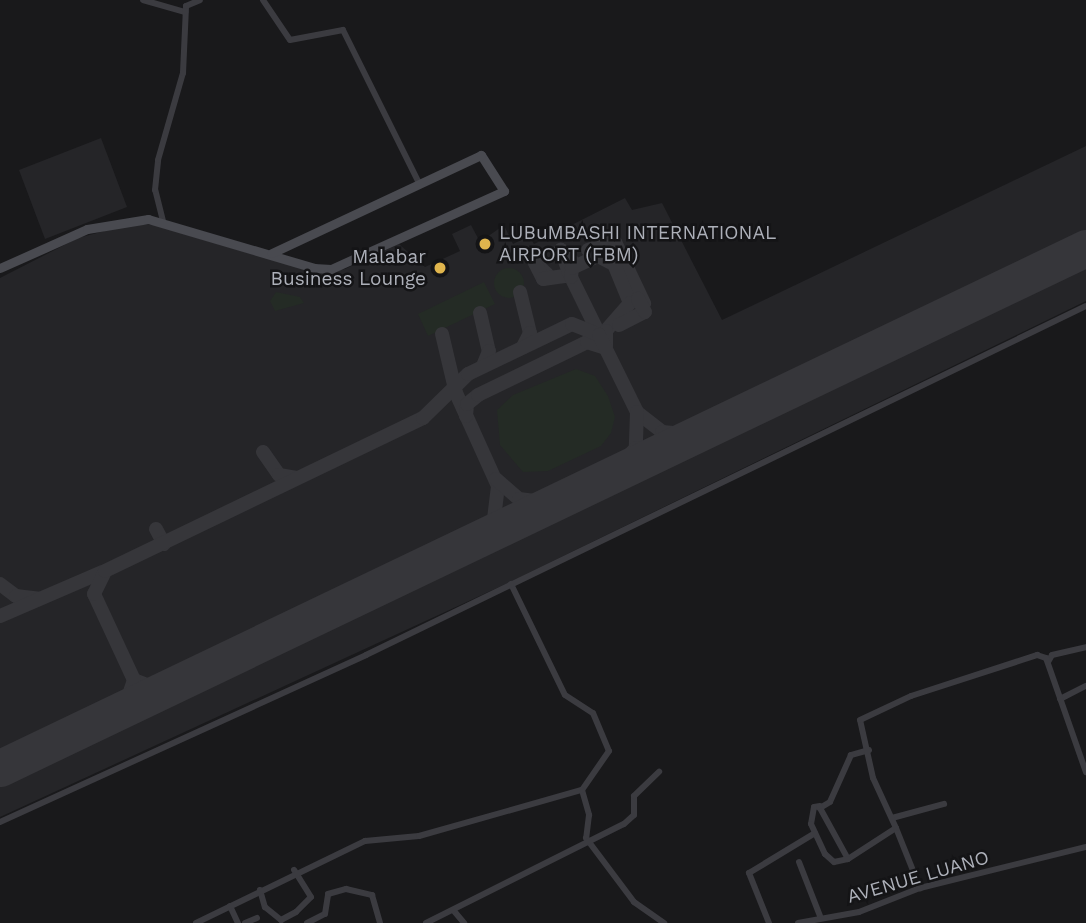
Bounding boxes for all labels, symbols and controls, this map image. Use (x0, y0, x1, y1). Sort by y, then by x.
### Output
place label: LUBuMBASHI INTERNATIONAL AIRPORT (FBM) (499, 222, 776, 266)
marker: LUBuMBASHI INTERNATIONAL AIRPORT (FBM) (477, 236, 493, 252)
place label: Malabar Business Lounge (271, 246, 426, 290)
marker: Malabar Business Lounge (432, 260, 448, 276)
street label: AVENUE LUANO (844, 846, 992, 908)

